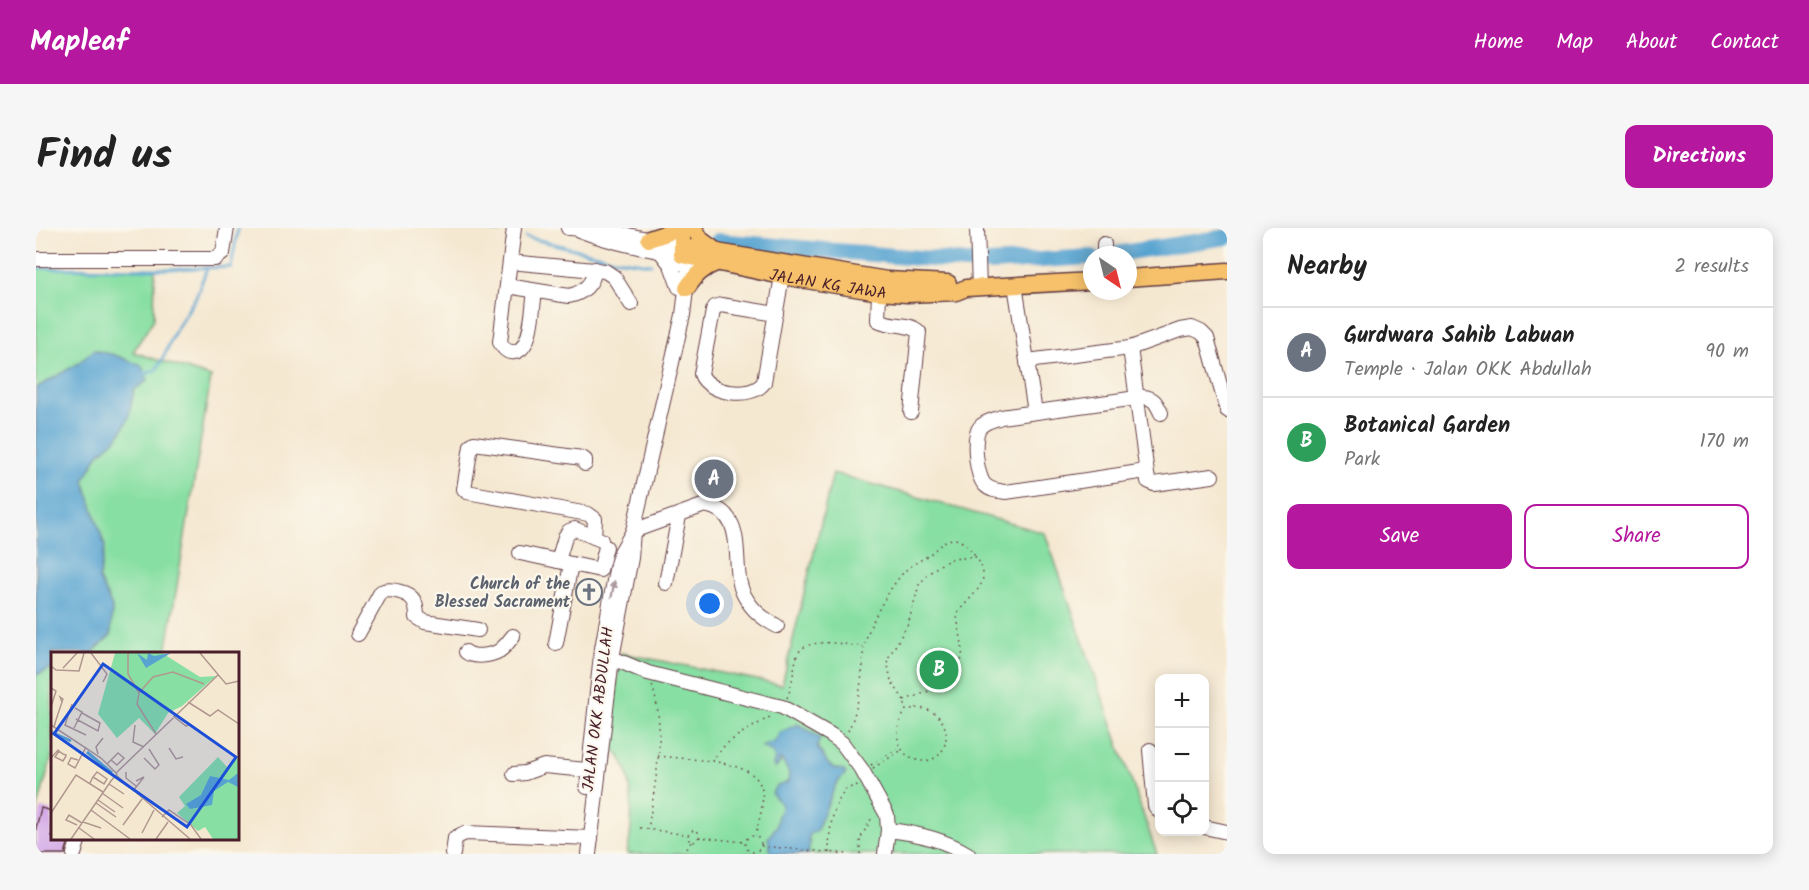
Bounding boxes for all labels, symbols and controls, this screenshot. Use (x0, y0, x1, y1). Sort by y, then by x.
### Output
text: Mapleaf (30, 20, 128, 65)
text: Home (1474, 26, 1523, 59)
text: Map (1556, 26, 1593, 59)
text: About (1626, 26, 1677, 59)
text: Contact (1710, 26, 1779, 59)
text: Find us (36, 123, 172, 190)
button: Directions (1625, 125, 1773, 188)
north arrow (1083, 246, 1137, 300)
text: Nearby (1287, 246, 1367, 288)
text: 2 results (1674, 251, 1749, 283)
street label: JALAN KG JAWA (767, 263, 888, 307)
text: Gurdwara Sahib Labuan (1344, 319, 1574, 354)
text: A (1300, 336, 1313, 368)
text: 90 m (1705, 336, 1749, 368)
text: Temple · Jalan OKK Abdullah (1344, 354, 1592, 386)
text: Botanical Garden (1344, 409, 1510, 444)
text: B (1300, 426, 1313, 458)
text: 170 m (1700, 426, 1749, 458)
text: Park (1344, 444, 1380, 476)
pin: A (694, 456, 734, 502)
button: Save (1287, 504, 1512, 569)
button: Share (1524, 504, 1749, 569)
place label: Church of the Blessed Sacrament (435, 572, 571, 615)
church icon: Church of the Blessed Sacrament (574, 577, 604, 607)
one-way arrow (609, 579, 618, 598)
your location (695, 589, 724, 618)
street label: JALAN OKK ABDULLAH (576, 625, 621, 793)
pin: B (920, 648, 958, 692)
inset map (51, 652, 238, 839)
map controls (1155, 674, 1209, 836)
button: + (1155, 674, 1209, 728)
button: − (1155, 728, 1209, 782)
button: locate (1155, 782, 1209, 836)

